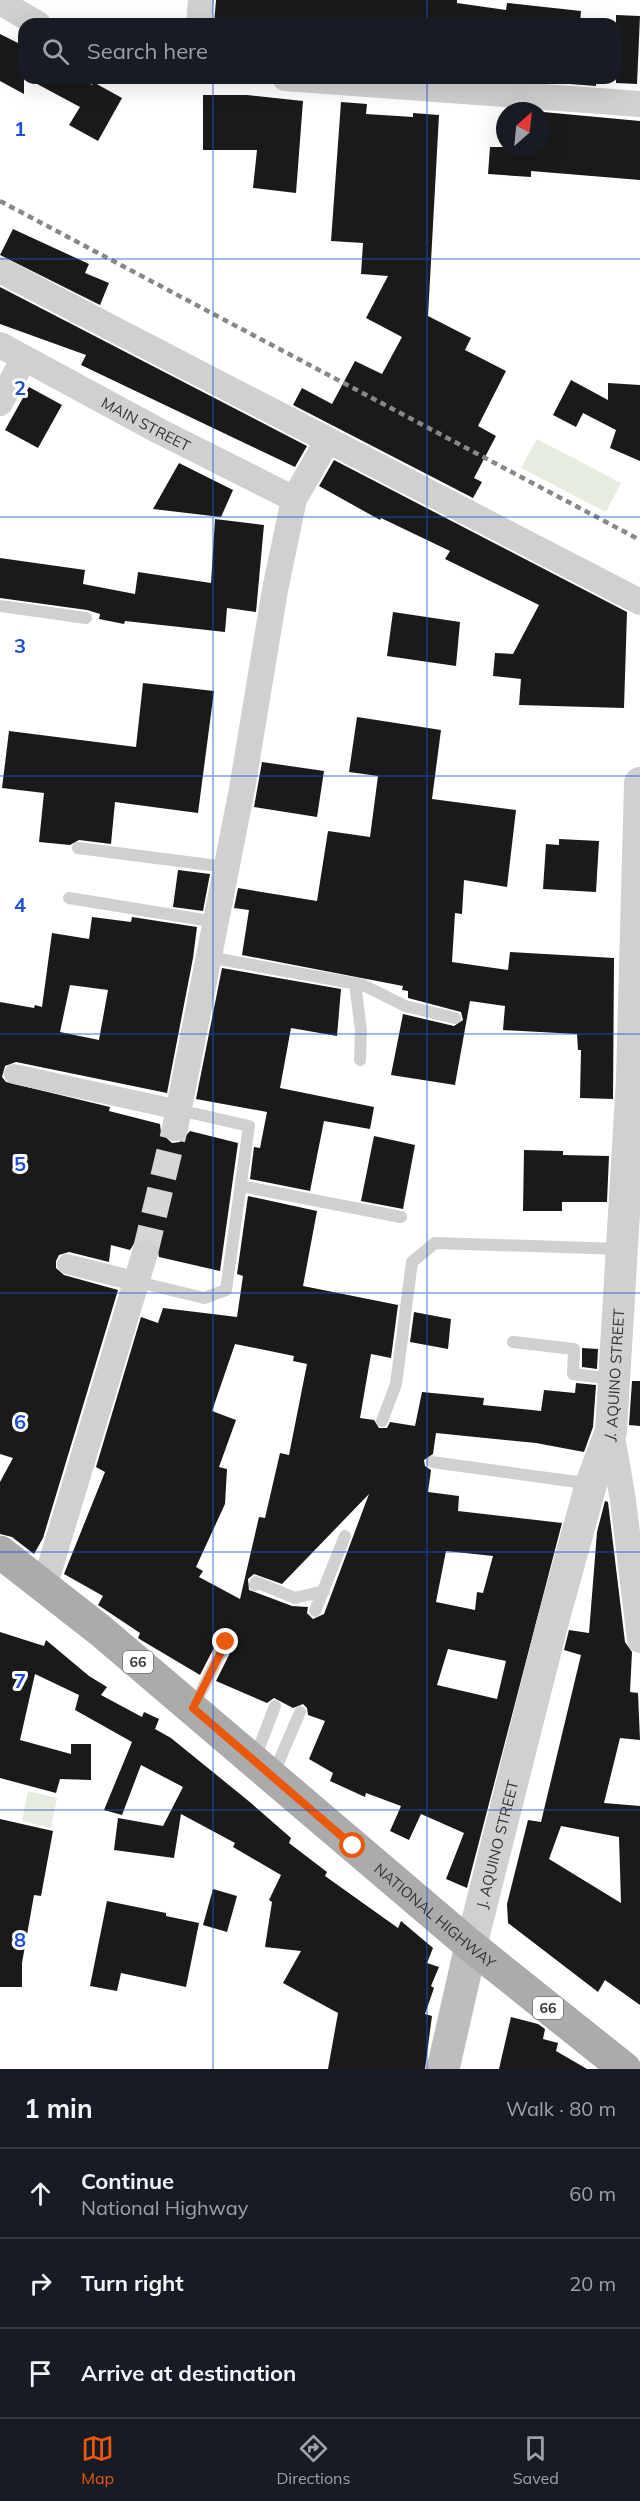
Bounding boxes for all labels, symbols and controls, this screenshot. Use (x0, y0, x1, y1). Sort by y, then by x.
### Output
search box (18, 18, 622, 84)
icon: search (39, 35, 72, 68)
text: Search here (87, 37, 208, 65)
north arrow (496, 102, 550, 156)
text: 1 (14, 116, 26, 141)
text: 2 (14, 375, 26, 400)
street label: MAIN STREET (98, 392, 194, 455)
text: 3 (14, 633, 26, 658)
text: 4 (14, 892, 26, 917)
text: 5 (14, 1151, 26, 1176)
street label: J. AQUINO STREET (599, 1308, 628, 1442)
text: 6 (14, 1409, 26, 1434)
route end (212, 1628, 238, 1654)
road number: 66 (123, 1651, 153, 1673)
text: 7 (14, 1668, 26, 1693)
street label: J. AQUINO STREET (471, 1778, 522, 1910)
route start (339, 1832, 365, 1858)
street label: NATIONAL HIGHWAY (371, 1859, 501, 1972)
text: 8 (14, 1927, 26, 1952)
road number: 66 (533, 1997, 563, 2019)
text: 1 min (24, 2092, 93, 2125)
text: Walk · 80 m (506, 2096, 616, 2121)
text: Continue (81, 2167, 174, 2195)
icon: ahead (24, 2177, 57, 2210)
text: 60 m (569, 2181, 616, 2206)
text: National Highway (81, 2195, 248, 2220)
icon: right (24, 2267, 57, 2300)
text: Turn right (81, 2269, 184, 2297)
text: 20 m (569, 2271, 616, 2296)
icon: arrive (24, 2357, 57, 2390)
text: Arrive at destination (81, 2359, 296, 2387)
tab: Map (81, 2432, 114, 2488)
tab: Directions (276, 2432, 350, 2488)
tab: Saved (513, 2432, 559, 2488)

